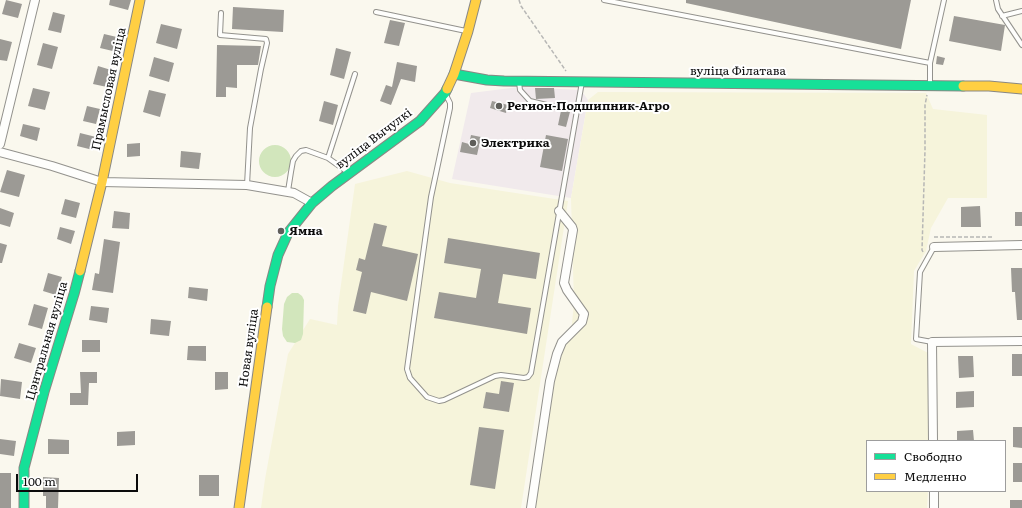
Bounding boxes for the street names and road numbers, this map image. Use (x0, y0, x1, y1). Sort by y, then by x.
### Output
street label: Прамысловая вуліца (89, 26, 129, 152)
street label: вуліца Філатава (690, 64, 786, 78)
street label: вуліца Вычулкі (333, 106, 415, 172)
street label: Цэнтральная вуліца (23, 280, 71, 402)
street label: Новая вуліца (236, 308, 262, 388)

